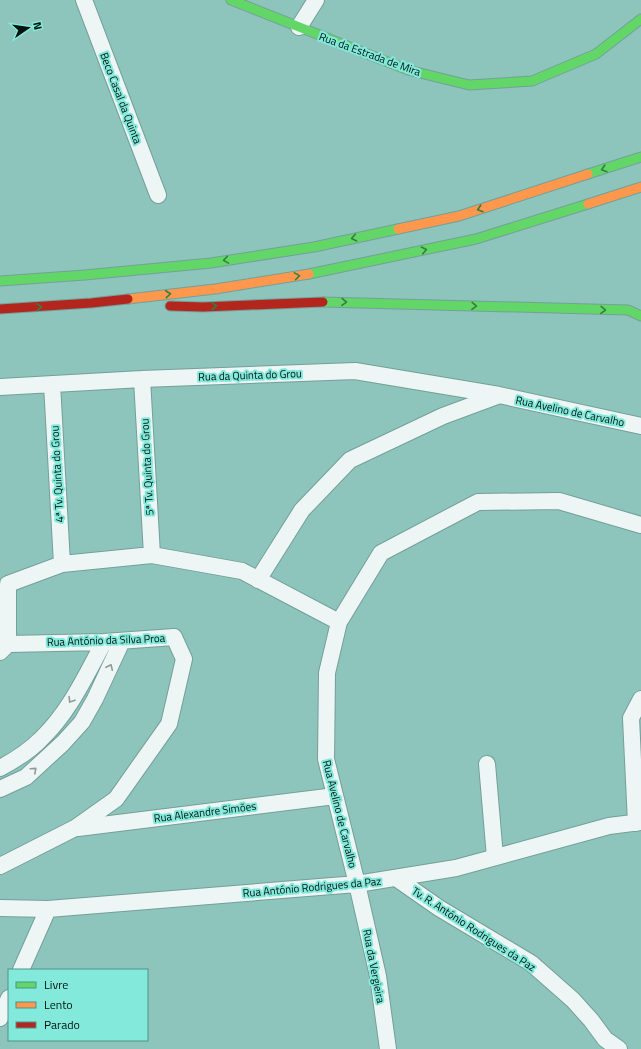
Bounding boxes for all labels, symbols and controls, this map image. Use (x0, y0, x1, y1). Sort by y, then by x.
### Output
north arrow (8, 8, 48, 48)
text: N (29, 20, 46, 31)
street label: Rua da Estrada de Mira (317, 28, 424, 80)
street label: Beco Casal da Quinta (96, 50, 146, 147)
one-way arrow (601, 164, 608, 172)
one-way arrow (477, 204, 484, 212)
one-way arrow (351, 234, 357, 242)
one-way arrow (421, 246, 427, 254)
one-way arrow (223, 256, 229, 264)
one-way arrow (294, 272, 300, 281)
one-way arrow (165, 290, 171, 299)
one-way arrow (341, 298, 347, 306)
one-way arrow (471, 301, 477, 310)
one-way arrow (36, 302, 42, 311)
one-way arrow (211, 302, 217, 311)
one-way arrow (600, 305, 606, 314)
street label: Rua da Quinta do Grou (198, 365, 302, 385)
street label: Rua Avelino de Carvalho (514, 392, 626, 430)
street label: 5ª Tv. Quinta do Grou (136, 418, 158, 516)
street label: 4ª Tv. Quinta do Grou (46, 425, 68, 523)
street label: Rua António da Silva Proa (47, 630, 166, 650)
one-way arrow (105, 663, 113, 671)
one-way arrow (68, 696, 76, 703)
street label: Rua Avelino de Carvalho (319, 758, 361, 870)
one-way arrow (29, 767, 36, 774)
street label: Rua Alexandre Simões (153, 798, 257, 826)
street label: Rua António Rodrigues da Paz (242, 873, 382, 901)
street label: Tv. R. António Rodrigues da Paz (409, 883, 539, 975)
street label: Rua da Vergieira (359, 928, 389, 1005)
legend (8, 969, 148, 1041)
text: Livre (44, 975, 68, 994)
text: Lento (44, 995, 73, 1014)
text: Parado (44, 1015, 80, 1034)

